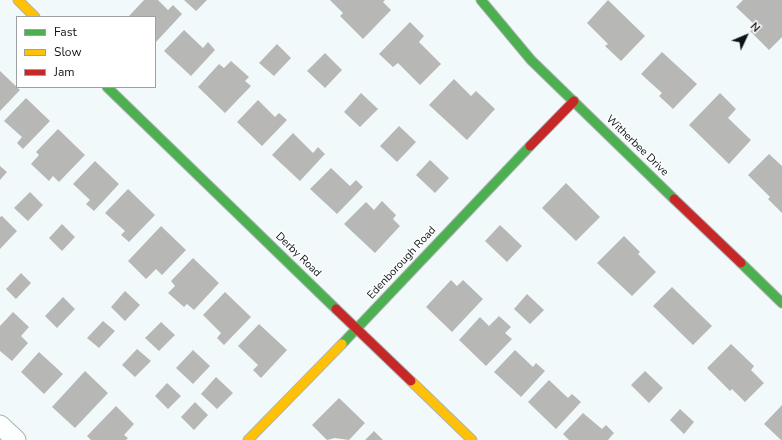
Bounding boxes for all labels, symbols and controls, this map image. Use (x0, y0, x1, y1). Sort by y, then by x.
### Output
legend (16, 16, 156, 88)
north arrow (726, 16, 766, 56)
text: N (747, 19, 763, 35)
text: Fast (54, 24, 77, 40)
text: Slow (54, 44, 82, 60)
text: Jam (54, 64, 75, 80)
street label: Witherbee Drive (603, 113, 671, 179)
street label: Edenborough Road (365, 224, 439, 302)
street label: Derby Road (272, 230, 324, 280)

